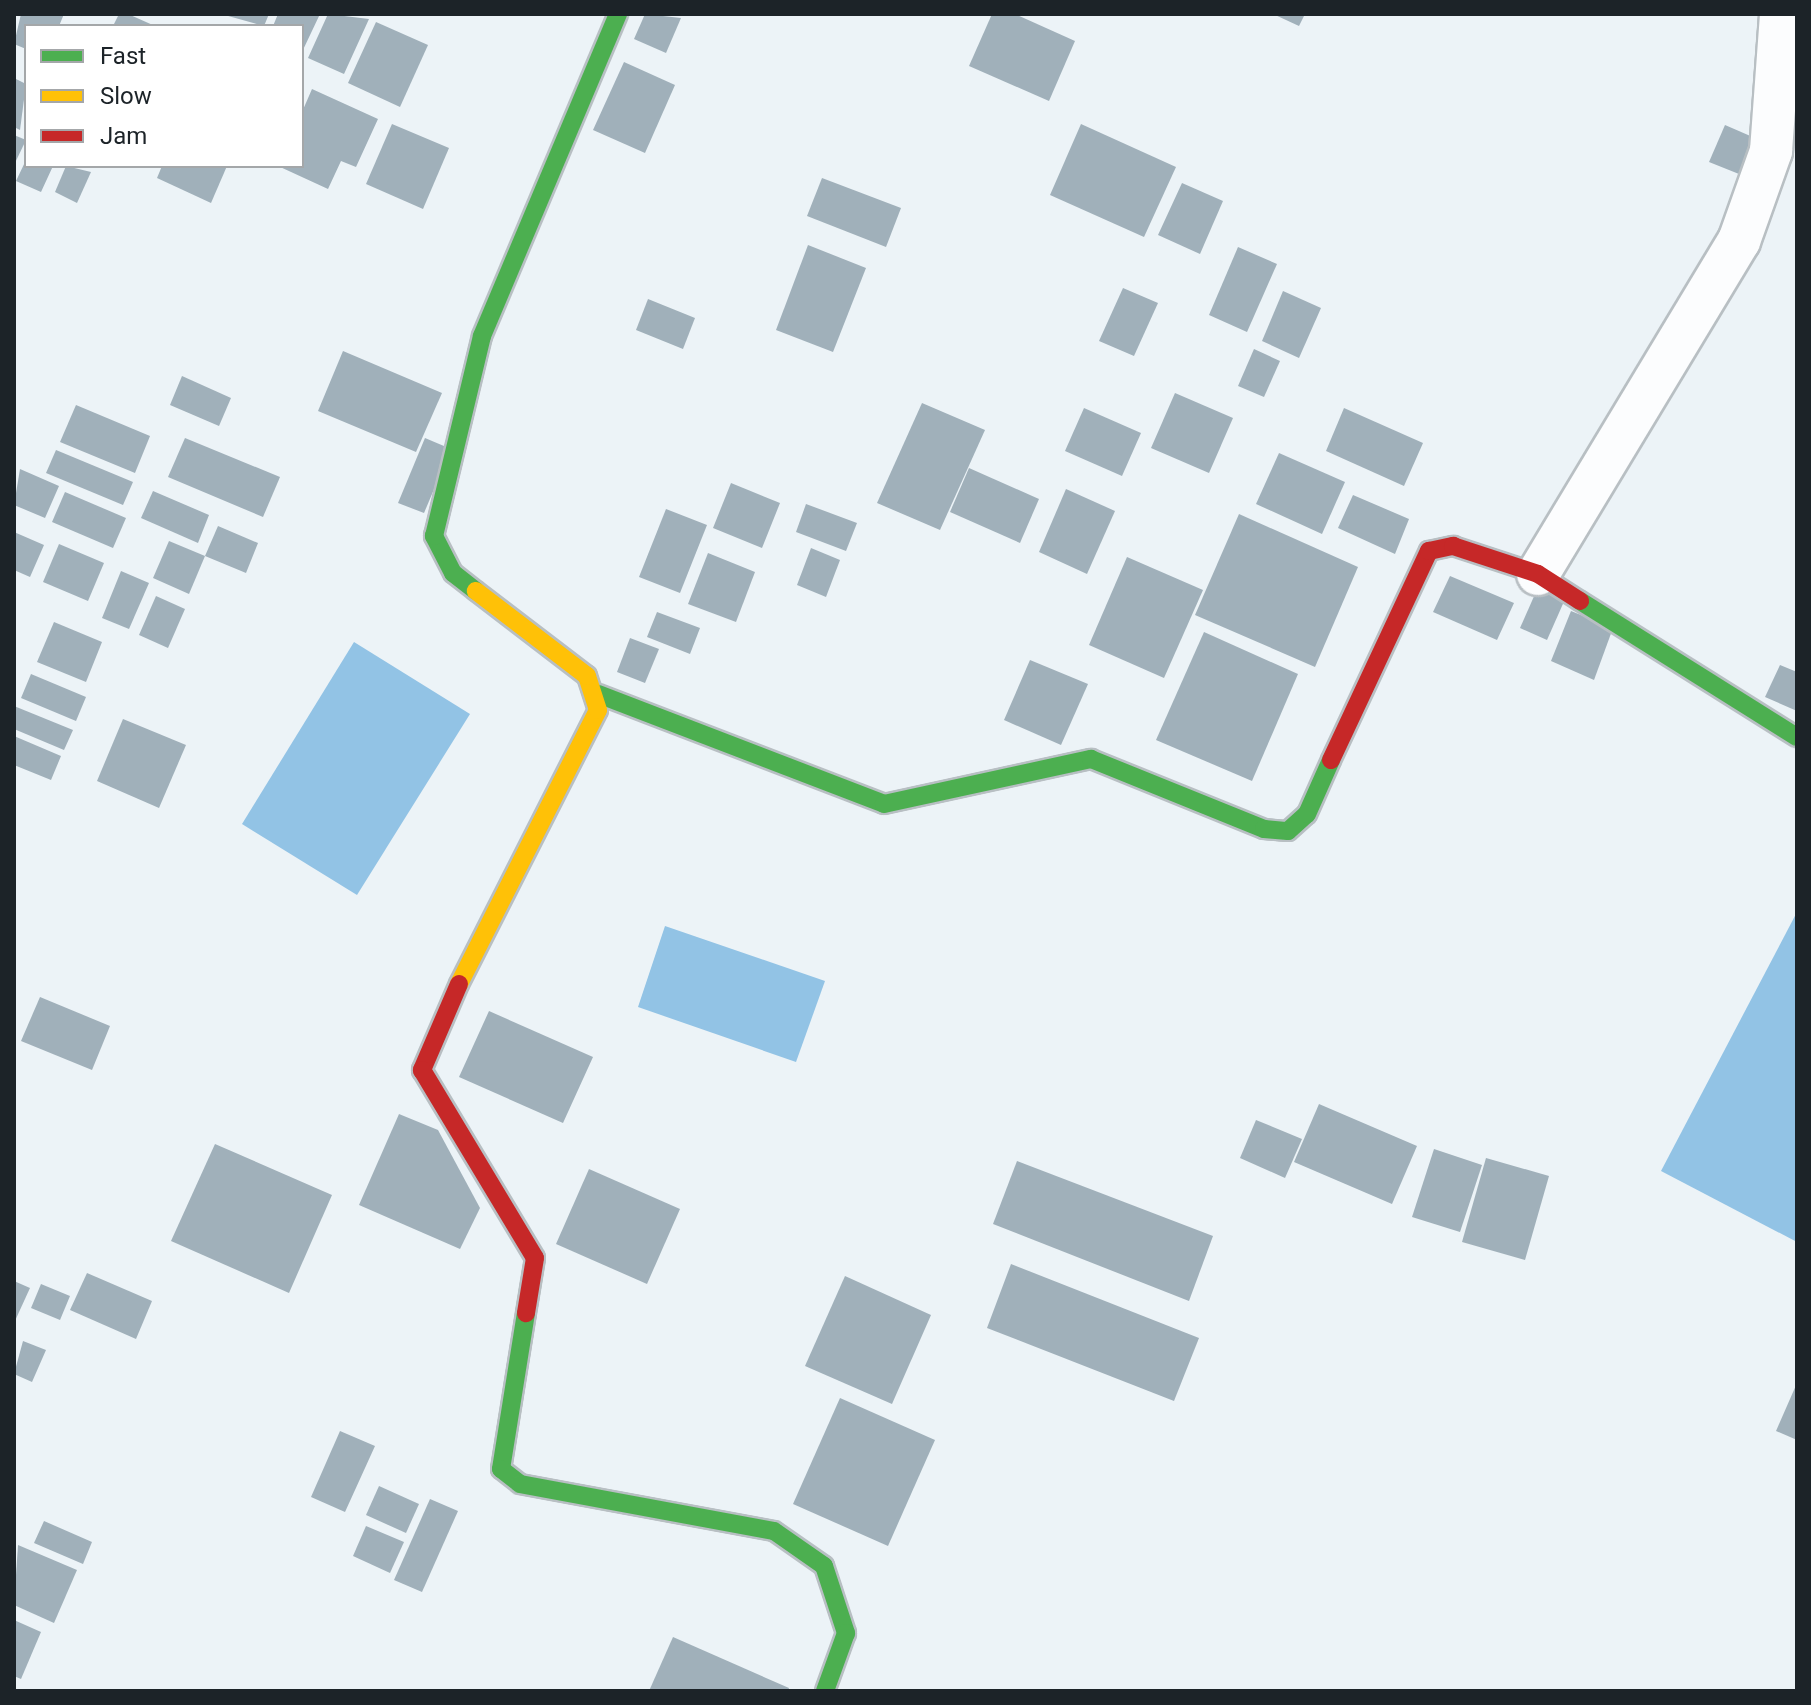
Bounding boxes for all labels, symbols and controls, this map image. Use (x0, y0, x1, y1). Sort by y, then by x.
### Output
legend (24, 24, 304, 168)
text: Fast (100, 42, 146, 70)
text: Slow (100, 82, 152, 110)
text: Jam (100, 122, 147, 150)

